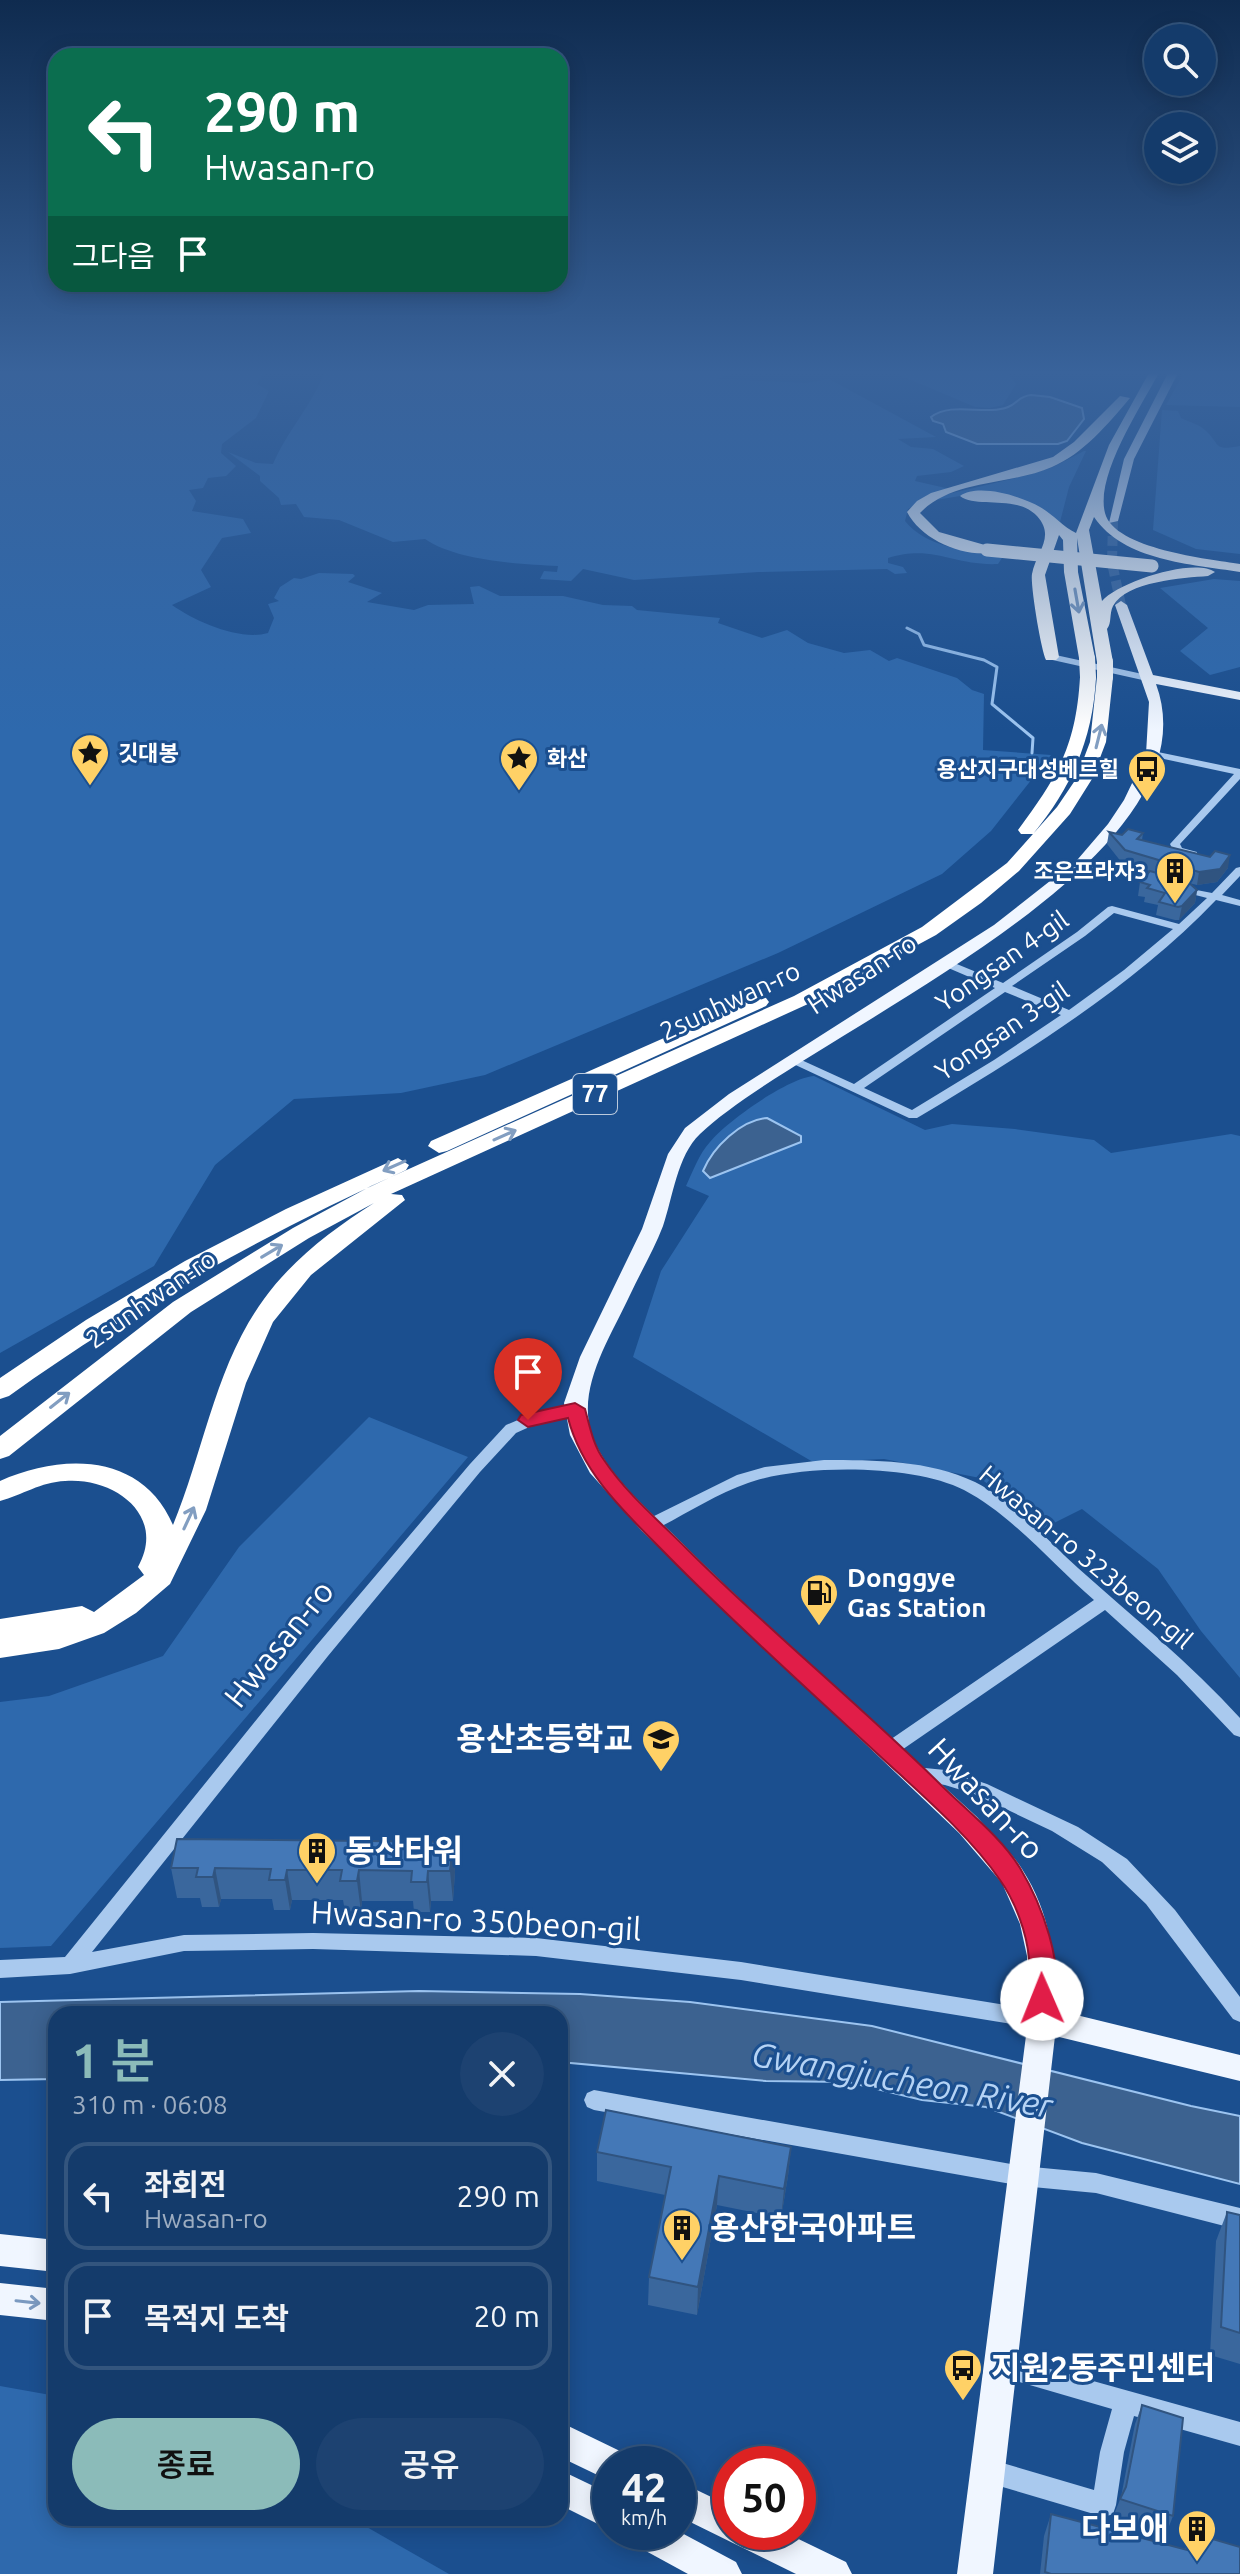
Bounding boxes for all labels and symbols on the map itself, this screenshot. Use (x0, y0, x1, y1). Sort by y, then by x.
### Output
one-way arrow (1070, 588, 1085, 613)
one-way arrow (1092, 723, 1107, 749)
place icon: 깃대봉 (69, 732, 111, 787)
place icon: 화산 (498, 737, 540, 792)
place label: 깃대봉 (118, 740, 179, 765)
place label: 화산 (547, 745, 587, 770)
bus stop icon: 용산지구대성베르힐 (1126, 748, 1168, 803)
place label: 용산지구대성베르힐 (937, 756, 1119, 781)
building icon: 조은프라자3 (1154, 850, 1196, 905)
place label: 조은프라자3 (1033, 858, 1147, 883)
street label: Yongsan 4-gil (930, 904, 1074, 1017)
street label: Hwasan-ro (802, 928, 921, 1019)
street label: 2sunhwan-ro (655, 955, 805, 1046)
street label: Yongsan 3-gil (930, 975, 1074, 1086)
road number: 77 (573, 1074, 617, 1114)
one-way arrow (492, 1126, 516, 1141)
one-way arrow (383, 1159, 407, 1174)
one-way arrow (260, 1242, 283, 1258)
street label: 2sunhwan-ro (80, 1243, 221, 1354)
pin (494, 1338, 562, 1420)
one-way arrow (49, 1392, 70, 1409)
street label: Hwasan-ro 323beon-gil (974, 1459, 1199, 1654)
one-way arrow (182, 1506, 197, 1530)
place label: Donggye Gas Station (847, 1563, 987, 1622)
fuel station icon: Donggye Gas Station (798, 1572, 840, 1627)
street label: Hwasan-ro (216, 1573, 340, 1714)
school or university icon: 용산초등학교 (640, 1718, 682, 1773)
place label: 용산초등학교 (456, 1720, 633, 1756)
street label: Hwasan-ro (922, 1730, 1052, 1866)
building icon: 동산타워 (296, 1830, 338, 1885)
place label: 동산타워 (345, 1832, 463, 1868)
street label: Hwasan-ro 350beon-gil (310, 1893, 642, 1947)
position arrow (1000, 1957, 1084, 2041)
water label: Gwangjucheon River (749, 2034, 1056, 2124)
building icon: 용산한국아파트 (661, 2207, 703, 2262)
place label: 용산한국아파트 (710, 2209, 916, 2245)
one-way arrow (14, 2295, 41, 2310)
bus stop icon: 지원2동주민센터 (942, 2347, 984, 2402)
place label: 지원2동주민센터 (991, 2349, 1215, 2385)
speed limit sign: 50 (712, 2446, 816, 2550)
building icon: 다보애 (1176, 2508, 1218, 2563)
place label: 다보애 (1081, 2510, 1169, 2546)

